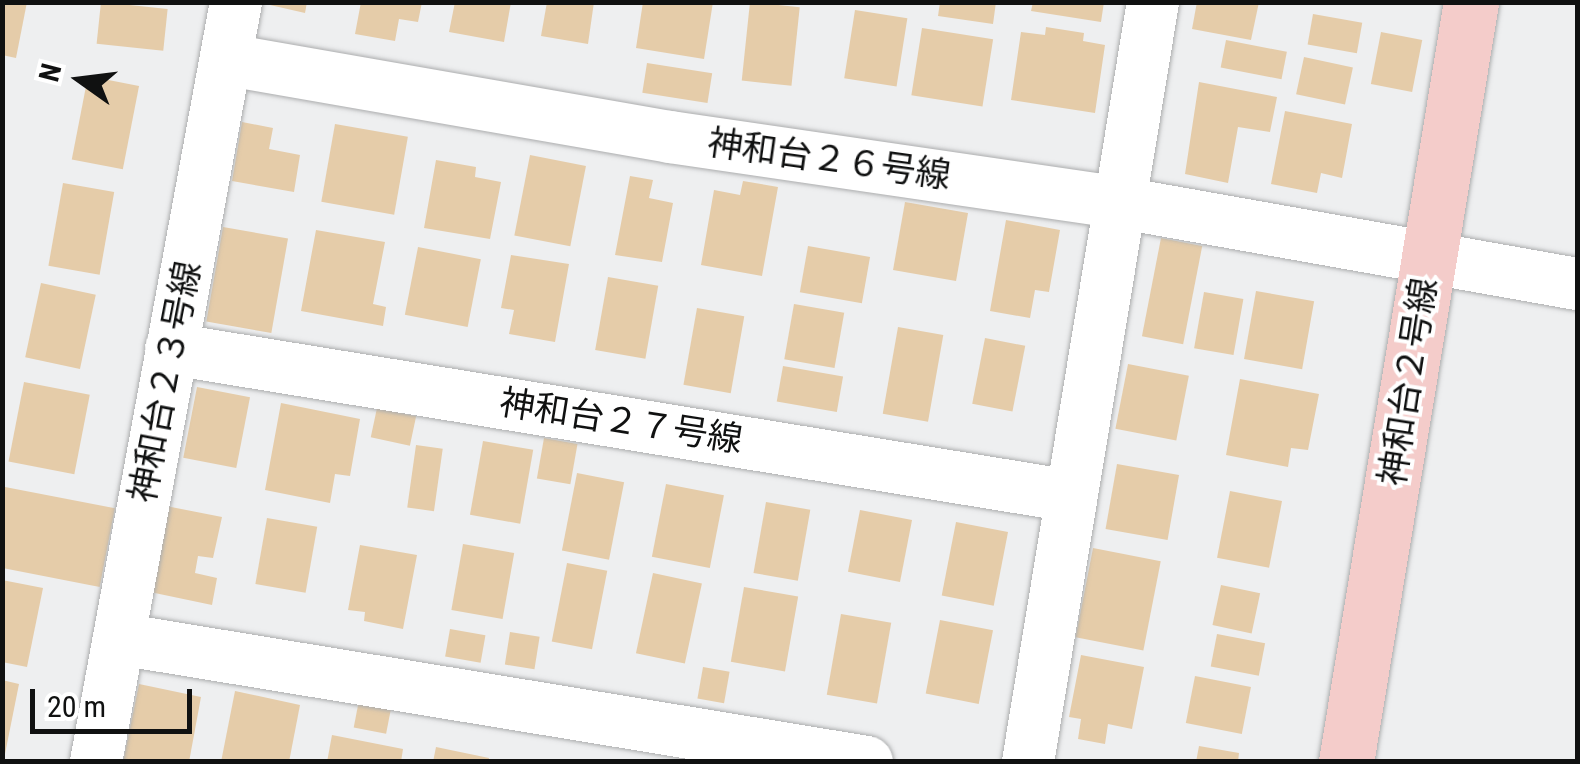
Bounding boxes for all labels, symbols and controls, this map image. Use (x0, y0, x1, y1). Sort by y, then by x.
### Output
north arrow (30, 30, 130, 130)
text: N (32, 60, 68, 85)
street label: 神和台２６号線 (705, 122, 953, 198)
street label: 神和台２３号線 (122, 258, 210, 506)
street label: 神和台２号線 (1372, 275, 1446, 489)
street label: 神和台２７号線 (497, 382, 745, 462)
scale bar (35, 669, 198, 731)
text: 20 m (47, 689, 106, 724)

